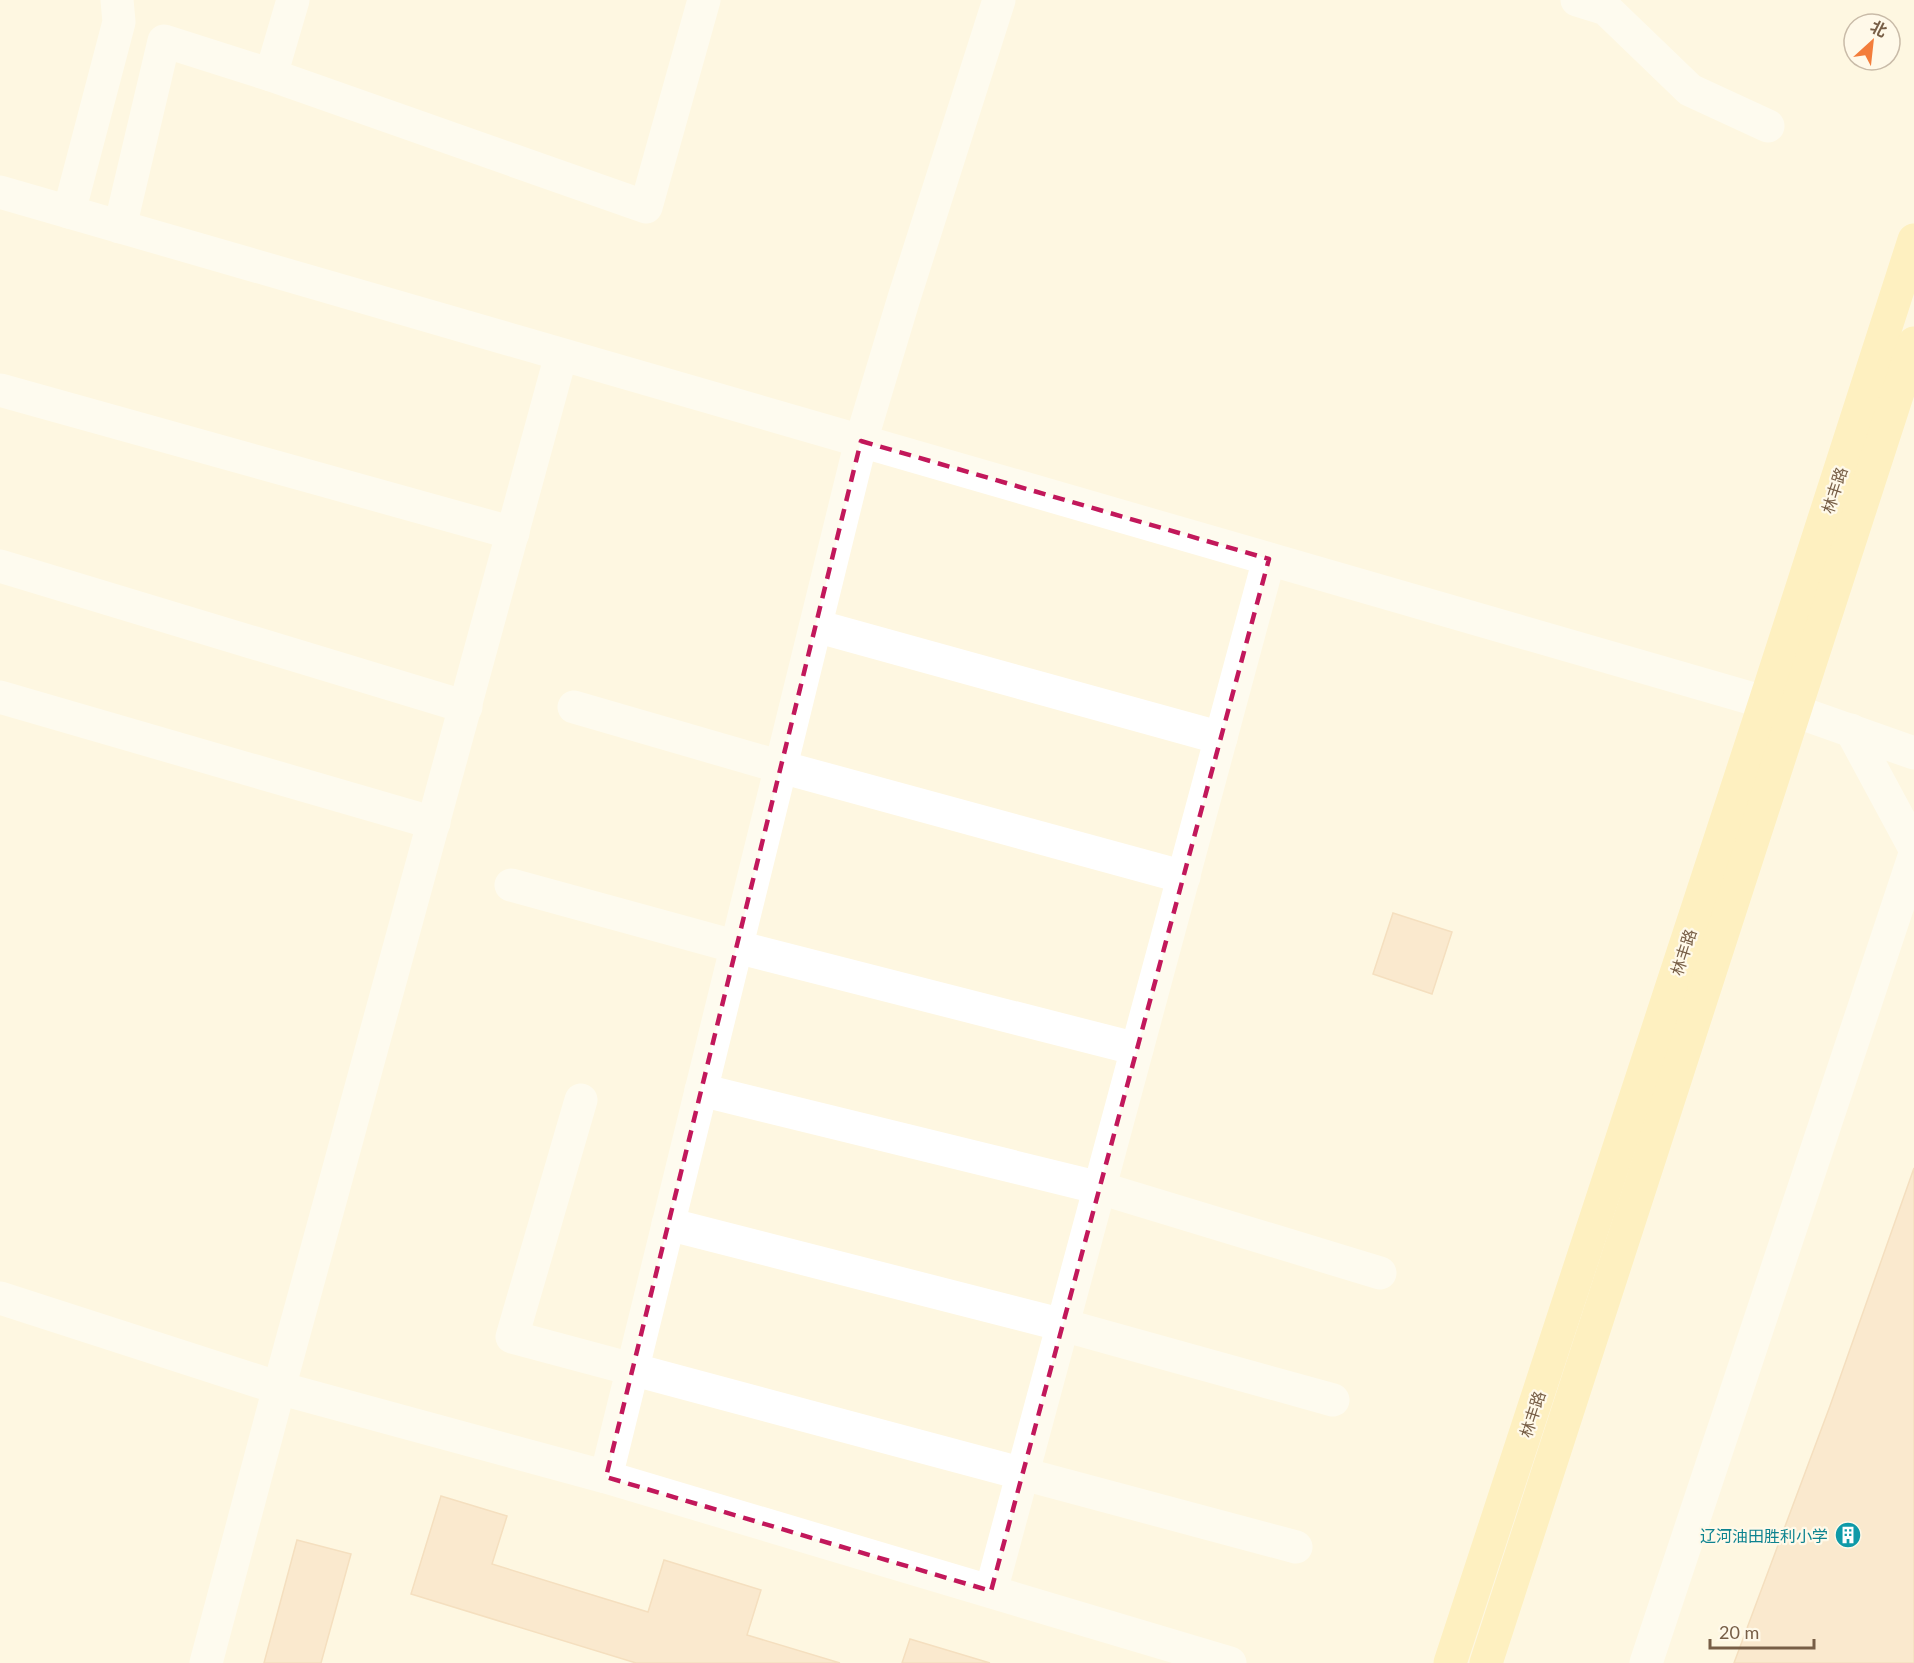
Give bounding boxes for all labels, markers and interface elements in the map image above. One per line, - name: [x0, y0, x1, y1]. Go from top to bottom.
- north arrow: [1842, 12, 1902, 72]
- text: 北: [1868, 16, 1890, 40]
- street label: 林丰路: [1818, 464, 1850, 516]
- street label: 林丰路: [1667, 926, 1699, 978]
- street label: 林丰路: [1516, 1388, 1548, 1440]
- building icon: 辽河油田胜利小学: [1833, 1520, 1863, 1550]
- place label: 辽河油田胜利小学: [1700, 1526, 1828, 1545]
- scale bar: [1710, 1612, 1814, 1650]
- text: 20 m: [1719, 1621, 1759, 1643]

